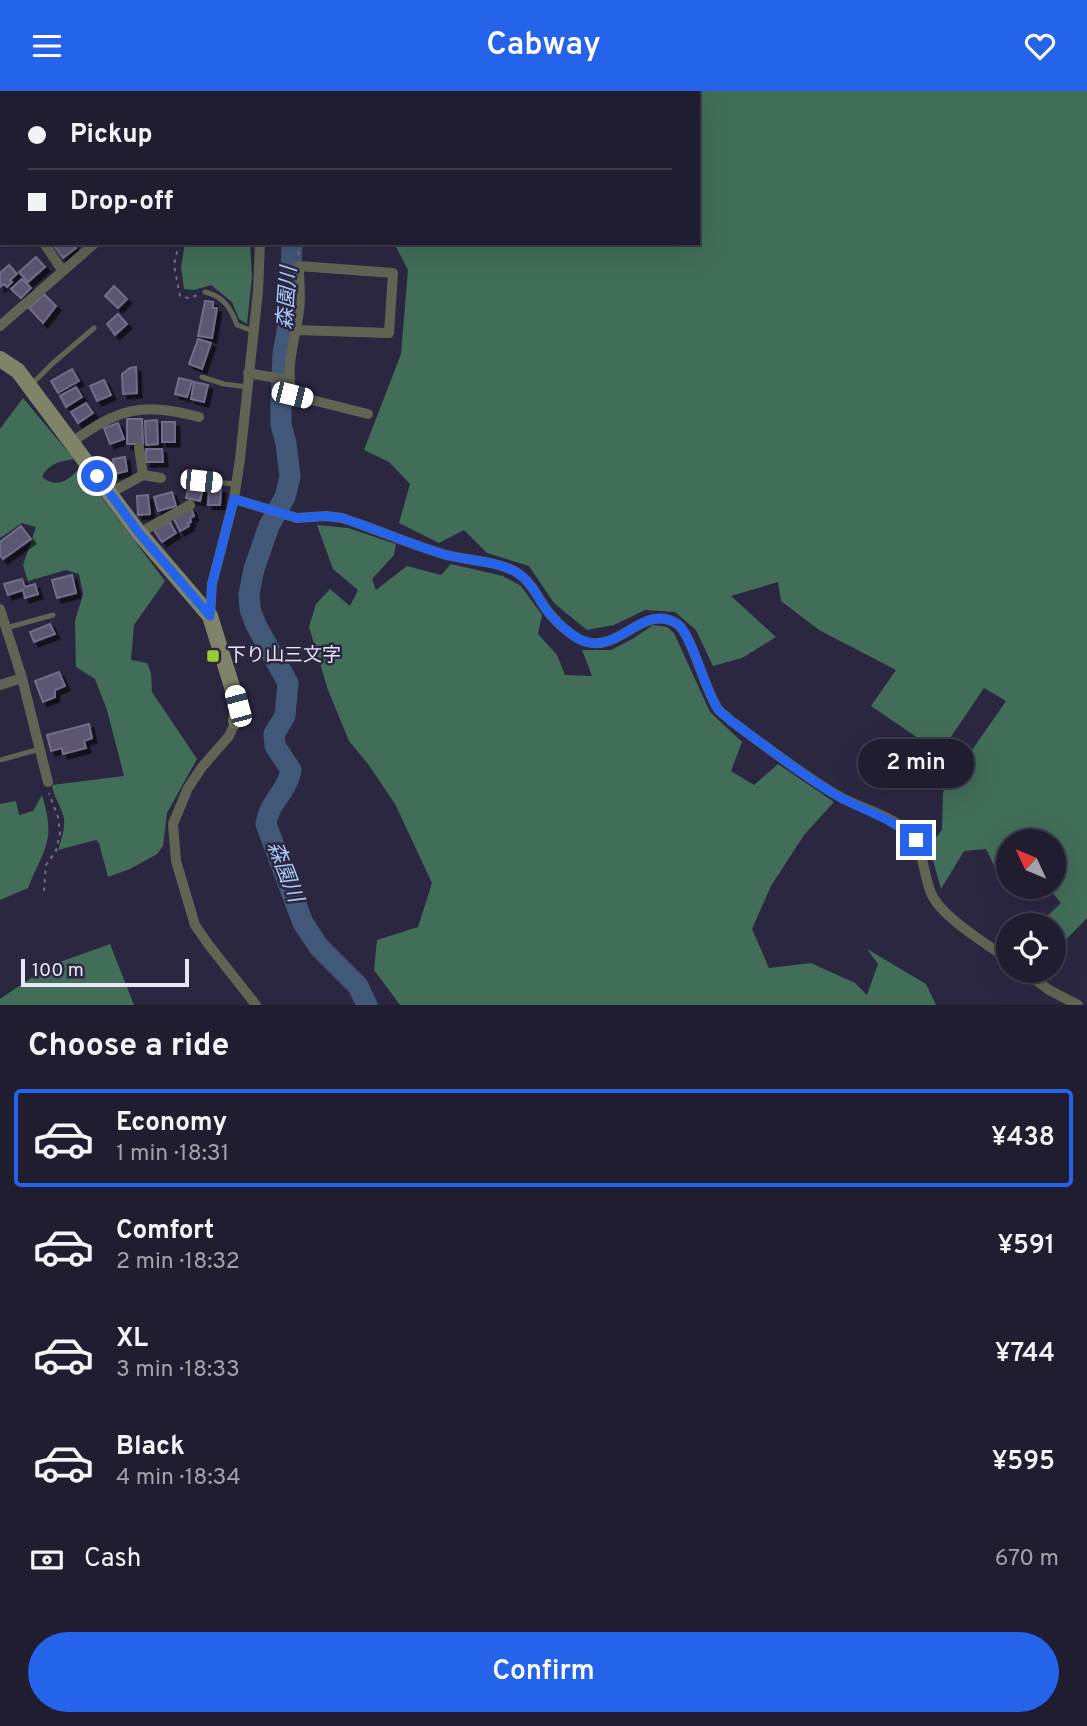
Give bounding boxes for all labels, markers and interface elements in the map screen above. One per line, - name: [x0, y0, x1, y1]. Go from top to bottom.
- text: Cabway: [486, 26, 601, 66]
- icon: menu: [28, 27, 66, 65]
- icon: heart: [1021, 27, 1059, 65]
- text: Pickup: [70, 119, 153, 152]
- text: Drop-off: [70, 186, 173, 219]
- water label: 森園川: [272, 264, 304, 330]
- car: [270, 380, 315, 410]
- route start: [81, 460, 113, 492]
- car: [180, 468, 223, 494]
- place label: 下り山三文字: [227, 644, 341, 668]
- marker: 下り山三文字: [205, 648, 221, 664]
- car: [223, 683, 254, 729]
- callout: 2 min: [858, 739, 974, 787]
- text: 2 min: [886, 749, 946, 778]
- route end: [900, 824, 932, 856]
- north arrow: [996, 829, 1066, 899]
- map controls: [996, 829, 1066, 983]
- water label: 森園川: [260, 838, 309, 908]
- button: locate: [996, 913, 1066, 983]
- scale bar: [21, 956, 189, 988]
- text: 100 m: [32, 959, 84, 983]
- text: Choose a ride: [28, 1027, 229, 1067]
- icon: car: [32, 1107, 95, 1170]
- text: Economy: [116, 1107, 227, 1140]
- text: ¥438: [991, 1122, 1055, 1155]
- text: 1 min · 18:31: [116, 1140, 229, 1169]
- icon: car: [32, 1215, 95, 1278]
- text: Comfort: [116, 1215, 214, 1248]
- text: ¥591: [998, 1230, 1055, 1263]
- text: 2 min · 18:32: [116, 1248, 240, 1277]
- icon: car: [32, 1323, 95, 1386]
- text: XL: [116, 1323, 148, 1356]
- text: ¥744: [995, 1338, 1055, 1371]
- text: 3 min · 18:33: [116, 1356, 240, 1385]
- icon: car: [32, 1431, 95, 1494]
- text: Black: [116, 1431, 185, 1464]
- text: ¥595: [992, 1446, 1055, 1479]
- text: 4 min · 18:34: [116, 1464, 241, 1493]
- icon: cash: [28, 1541, 66, 1579]
- text: Cash: [84, 1543, 141, 1576]
- text: 670 m: [995, 1545, 1059, 1574]
- button: Confirm: [28, 1632, 1059, 1712]

